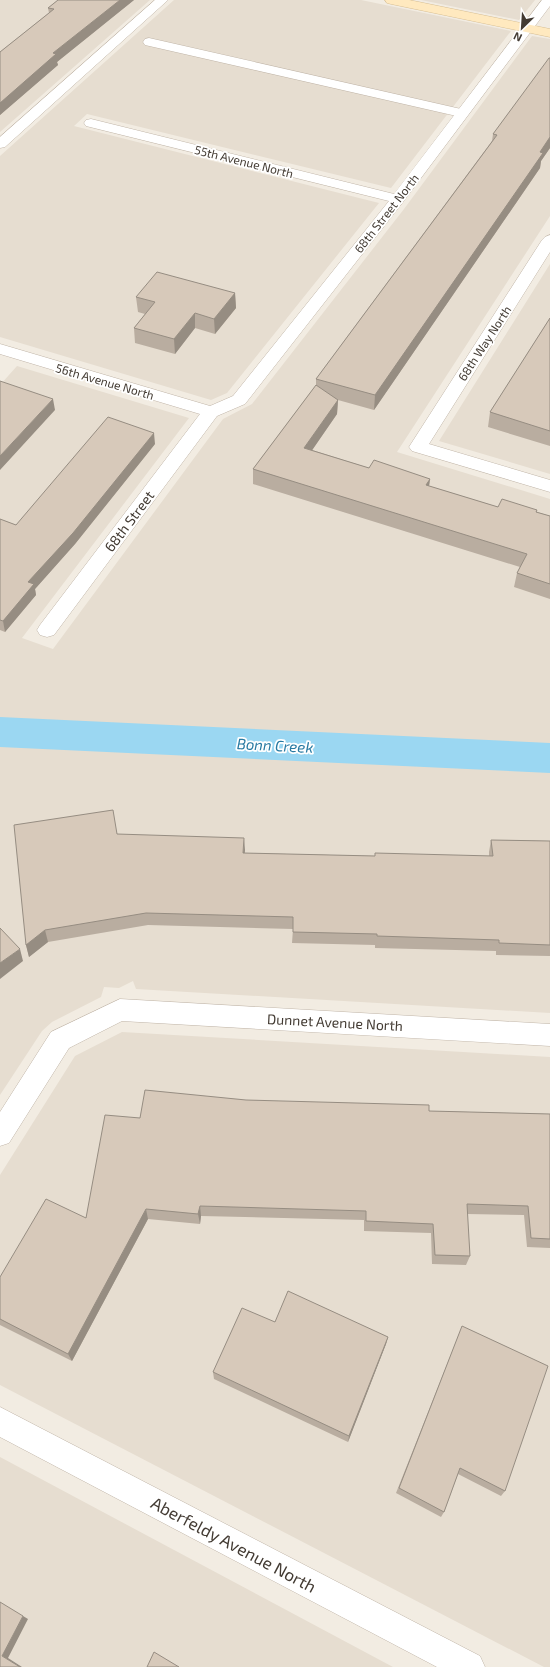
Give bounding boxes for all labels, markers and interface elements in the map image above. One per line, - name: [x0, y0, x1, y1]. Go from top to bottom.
- north arrow: [502, 8, 542, 48]
- text: N: [511, 30, 524, 45]
- street label: 55th Avenue North: [193, 142, 295, 180]
- street label: 68th Street North: [351, 171, 421, 255]
- street label: 68th Way North: [455, 303, 513, 383]
- street label: 56th Avenue North: [54, 360, 156, 402]
- street label: 68th Street: [101, 487, 157, 555]
- water label: Bonn Creek: [236, 734, 314, 756]
- street label: Dunnet Avenue North: [267, 1010, 403, 1034]
- street label: Aberfeldy Avenue North: [148, 1492, 320, 1597]

